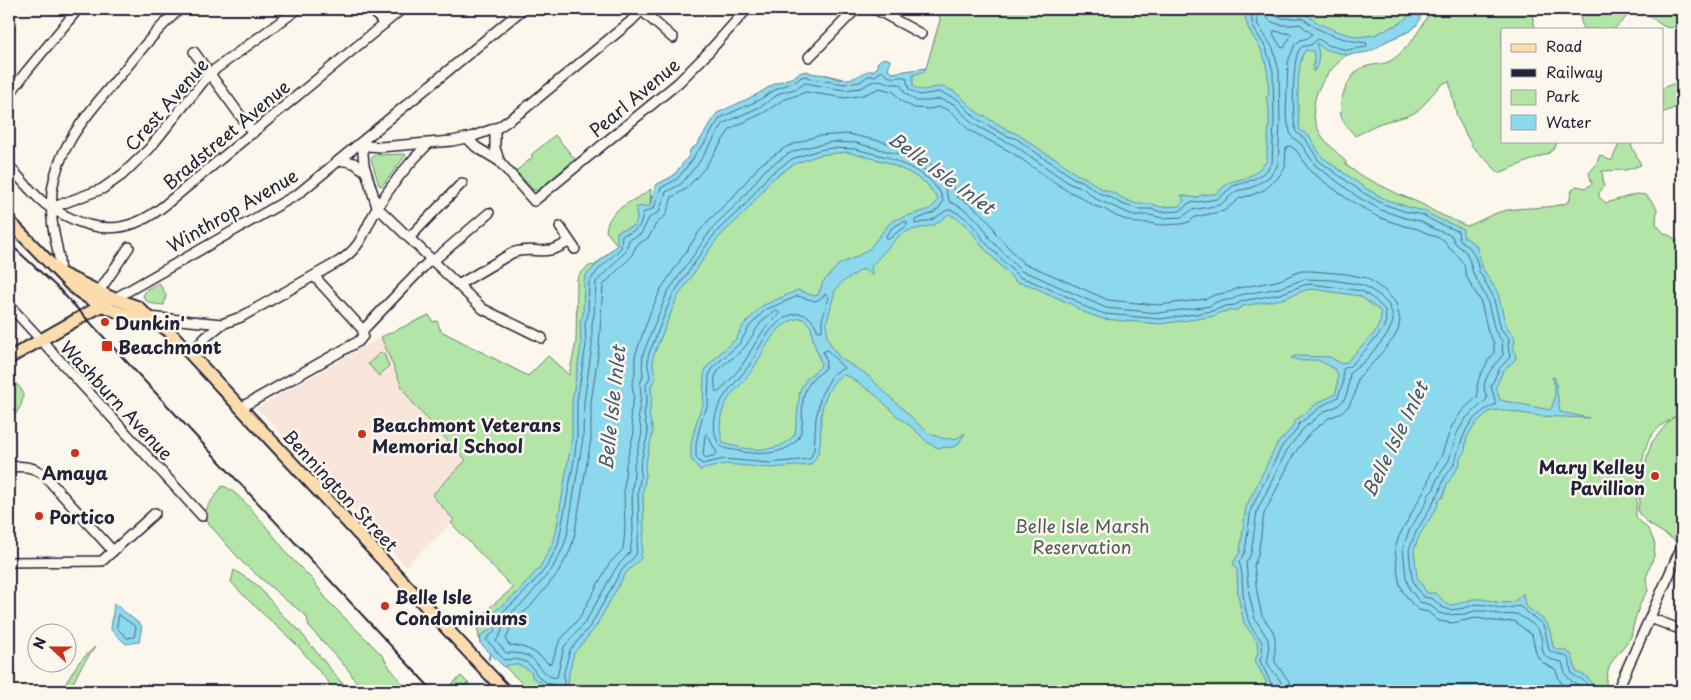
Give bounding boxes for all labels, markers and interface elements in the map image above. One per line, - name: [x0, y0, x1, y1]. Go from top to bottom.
- legend: [1501, 28, 1664, 142]
- text: Road: [1546, 34, 1582, 57]
- street label: Crest Avenue: [118, 51, 214, 156]
- street label: Pearl Avenue: [583, 51, 685, 143]
- text: Railway: [1546, 60, 1603, 83]
- street label: Bradstreet Avenue: [157, 73, 295, 195]
- text: Park: [1546, 84, 1580, 107]
- text: Water: [1546, 110, 1591, 133]
- water label: Belle Isle Inlet: [883, 124, 1003, 221]
- street label: Winthrop Avenue: [161, 161, 303, 259]
- place label: Dunkin': [115, 309, 185, 336]
- marker: Dunkin': [99, 316, 111, 328]
- place label: Beachmont: [118, 333, 222, 360]
- street label: Washburn Avenue: [54, 334, 180, 466]
- marker: Beachmont: [100, 339, 114, 353]
- water label: Belle Isle Inlet: [591, 342, 632, 472]
- water label: Belle Isle Inlet: [1354, 375, 1435, 501]
- place label: Beachmont Veterans Memorial School: [372, 411, 561, 459]
- street label: Bennington Street: [277, 423, 405, 557]
- marker: Beachmont Veterans Memorial School: [356, 428, 368, 440]
- marker: Amaya: [69, 447, 81, 459]
- place label: Mary Kelley Pavillion: [1539, 453, 1645, 501]
- place label: Amaya: [42, 459, 108, 486]
- marker: Mary Kelley Pavillion: [1649, 470, 1661, 482]
- place label: Portico: [49, 503, 115, 530]
- marker: Portico: [33, 510, 45, 522]
- park label: Belle Isle Marsh Reservation: [1014, 512, 1150, 560]
- place label: Belle Isle Condominiums: [395, 583, 527, 631]
- marker: Belle Isle Condominiums: [379, 600, 391, 612]
- north arrow: [28, 622, 78, 672]
- text: N: [28, 634, 51, 652]

